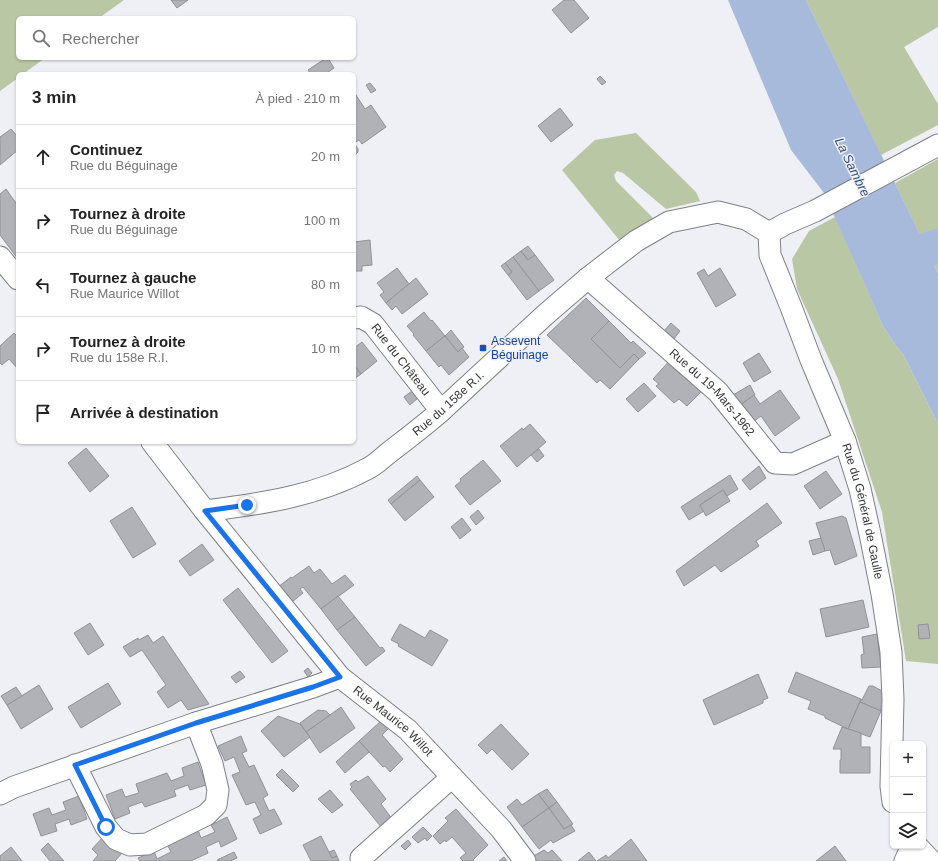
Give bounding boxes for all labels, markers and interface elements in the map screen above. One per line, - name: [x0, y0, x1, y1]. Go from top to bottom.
- search box: [16, 16, 356, 60]
- icon: search: [30, 27, 52, 49]
- text: Rechercher: [62, 30, 140, 47]
- text: 3 min: [32, 88, 76, 107]
- text: À pied · 210 m: [255, 91, 340, 106]
- water label: La Sambre: [832, 135, 873, 199]
- text: Continuez: [70, 141, 143, 158]
- icon: ahead: [32, 146, 54, 168]
- text: 20 m: [311, 149, 340, 164]
- text: Rue du Béguinage: [70, 158, 178, 173]
- text: Tournez à droite: [70, 205, 186, 222]
- icon: right: [32, 210, 54, 232]
- text: 100 m: [304, 213, 340, 228]
- text: Rue du Béguinage: [70, 222, 178, 237]
- text: Tournez à gauche: [70, 269, 196, 286]
- icon: left: [32, 274, 54, 296]
- text: 80 m: [311, 277, 340, 292]
- text: Rue Maurice Willot: [70, 286, 179, 301]
- street label: Rue du Château: [368, 321, 433, 398]
- text: Tournez à droite: [70, 333, 186, 350]
- place label: Assevent Béguinage: [491, 334, 549, 362]
- icon: right: [32, 338, 54, 360]
- text: 10 m: [311, 341, 340, 356]
- marker: Assevent Béguinage: [478, 343, 488, 353]
- street label: Rue du 19-Mars-1962: [666, 346, 758, 439]
- text: Rue du 158e R.I.: [70, 350, 168, 365]
- street label: Rue du 158e R.I.: [410, 368, 487, 439]
- icon: arrive: [32, 402, 54, 424]
- text: Arrivée à destination: [70, 404, 218, 421]
- street label: Rue du Général de Gaulle: [839, 441, 886, 581]
- route end: [238, 496, 256, 514]
- street label: Rue Maurice Willot: [350, 683, 436, 759]
- map controls: [890, 741, 926, 849]
- button: +: [890, 741, 926, 777]
- button: −: [890, 777, 926, 813]
- button: layers: [890, 813, 926, 849]
- route start: [97, 818, 115, 836]

